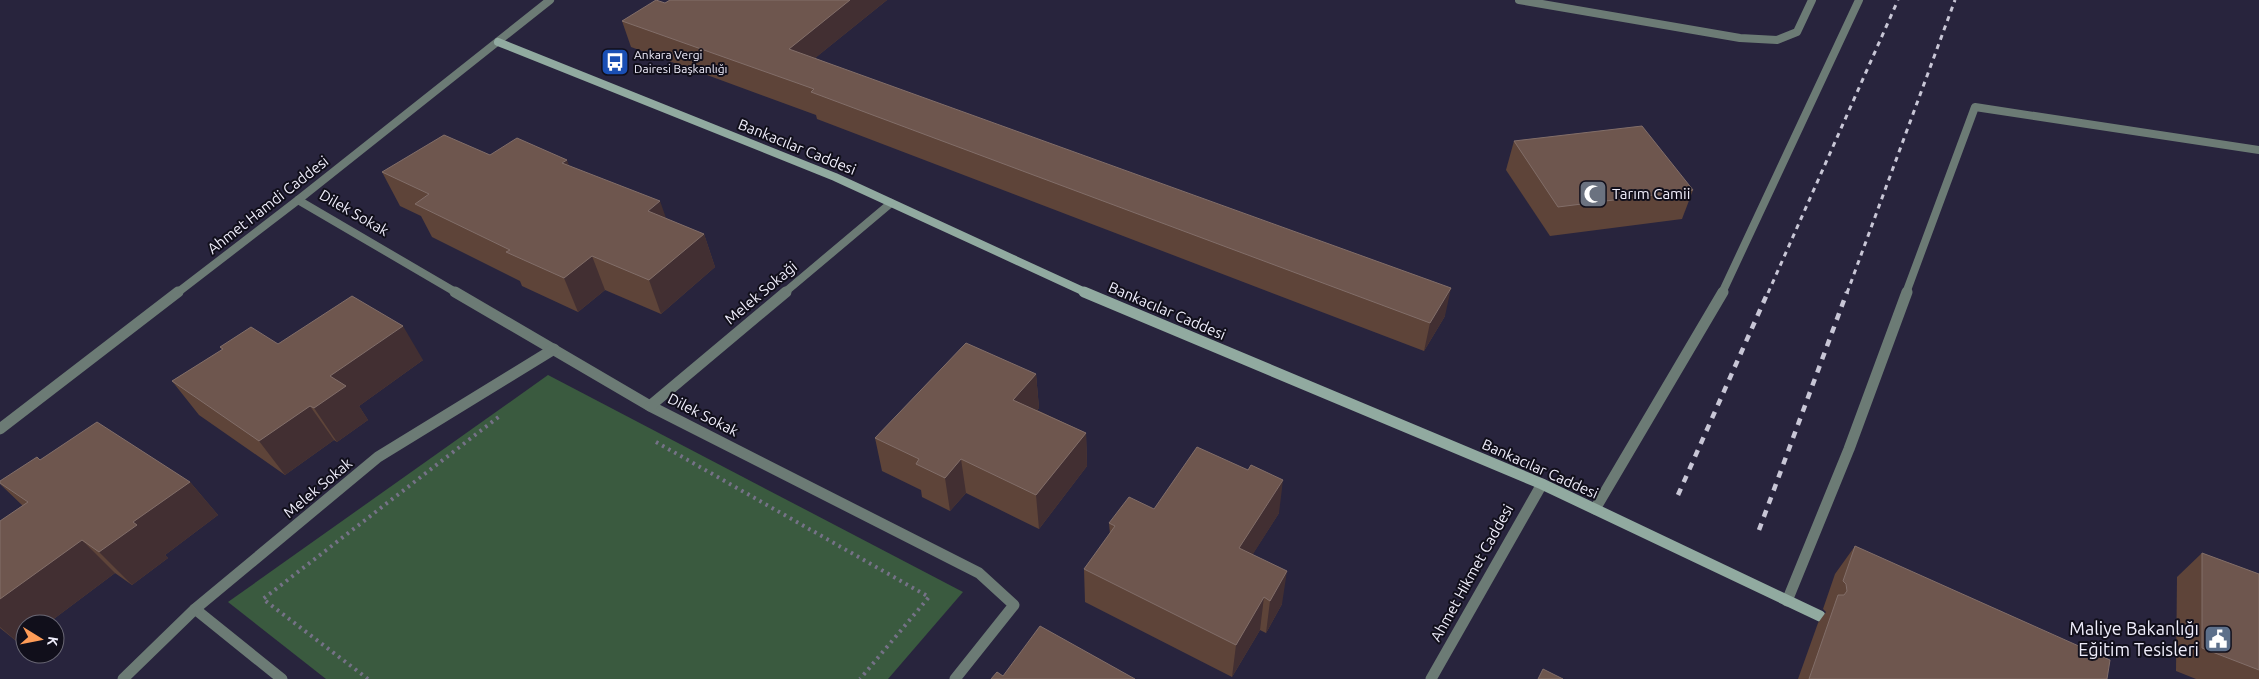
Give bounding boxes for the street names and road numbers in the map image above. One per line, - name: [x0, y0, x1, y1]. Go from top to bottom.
- street label: Bankacılar Caddesi: [736, 115, 859, 178]
- street label: Ahmet Hamdi Caddesi: [204, 152, 332, 257]
- street label: Dilek Sokak: [317, 186, 392, 239]
- street label: Melek Sokaği: [721, 258, 800, 328]
- street label: Bankacılar Caddesi: [1106, 278, 1228, 343]
- street label: Dilek Sokak: [665, 390, 742, 440]
- street label: Bankacılar Caddesi: [1479, 435, 1601, 502]
- street label: Melek Sokak: [280, 454, 356, 521]
- street label: Ahmet Hikmet Caddesi: [1427, 501, 1516, 644]

